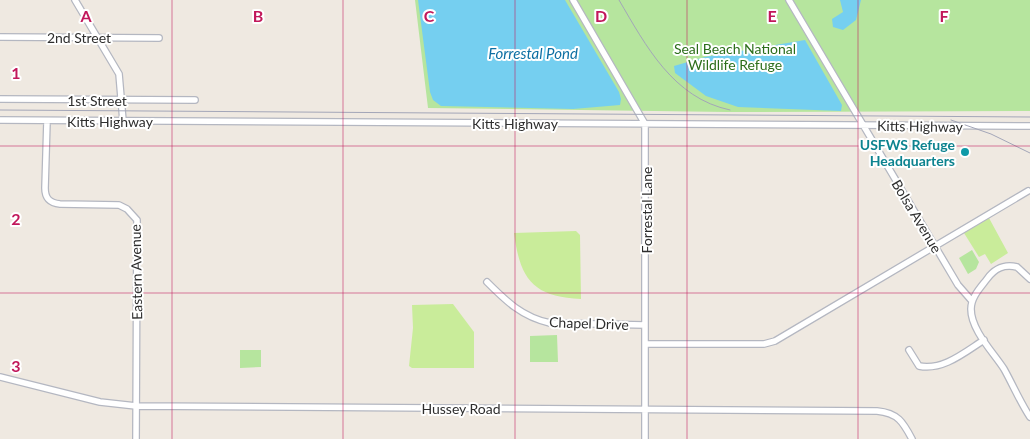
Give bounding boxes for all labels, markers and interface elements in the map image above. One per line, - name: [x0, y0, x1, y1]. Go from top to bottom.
- text: A: [79, 6, 92, 25]
- text: B: [253, 6, 263, 25]
- text: C: [424, 6, 435, 25]
- text: D: [595, 6, 607, 25]
- text: E: [767, 6, 777, 25]
- text: F: [939, 6, 949, 25]
- street label: 2nd Street: [47, 29, 111, 46]
- park label: Seal Beach National Wildlife Refuge: [674, 40, 796, 73]
- water label: Forrestal Pond: [488, 44, 578, 62]
- text: 1: [11, 63, 21, 82]
- street label: 1st Street: [67, 92, 127, 109]
- street label: Kitts Highway: [67, 113, 154, 130]
- street label: Kitts Highway: [472, 115, 559, 132]
- street label: Kitts Highway: [877, 117, 964, 135]
- place label: USFWS Refuge Headquarters: [860, 136, 956, 169]
- marker: USFWS Refuge Headquarters: [959, 146, 971, 158]
- street label: Forrestal Lane: [638, 167, 655, 253]
- street label: Bolsa Avenue: [888, 176, 946, 256]
- text: 2: [11, 209, 21, 228]
- street label: Eastern Avenue: [127, 224, 145, 320]
- street label: Chapel Drive: [549, 313, 629, 333]
- text: 3: [11, 356, 21, 375]
- street label: Hussey Road: [421, 400, 501, 417]

